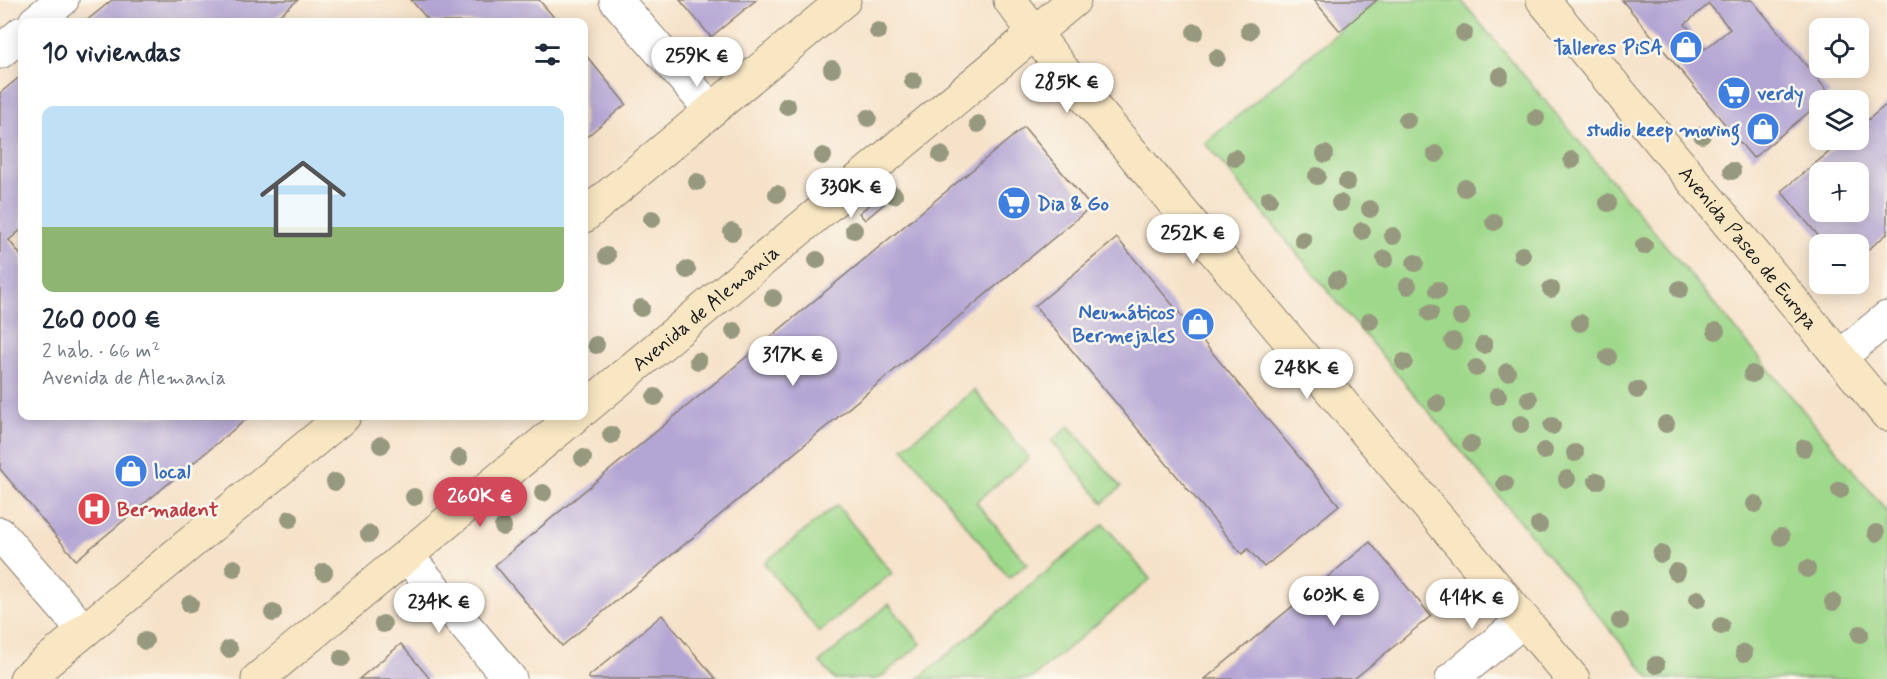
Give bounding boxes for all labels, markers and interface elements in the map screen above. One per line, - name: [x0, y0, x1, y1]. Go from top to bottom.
- map controls: [1809, 18, 1869, 294]
- button: locate: [1809, 18, 1869, 78]
- shop icon: Talleres PiSA: [1668, 29, 1704, 65]
- place label: Talleres PiSA: [1553, 35, 1663, 62]
- text: 10 viviendas: [42, 37, 181, 71]
- pin: 259K €: [648, 37, 746, 88]
- icon: filters: [531, 38, 564, 71]
- text: 259K €: [665, 43, 729, 70]
- pin: 285K €: [1018, 63, 1116, 114]
- text: 285K €: [1035, 69, 1099, 96]
- supermarket icon: verdy: [1716, 75, 1752, 111]
- place label: verdy: [1757, 81, 1803, 108]
- button: layers: [1809, 90, 1869, 150]
- shop icon: studio keep moving: [1745, 111, 1781, 147]
- place label: studio keep moving: [1587, 117, 1740, 146]
- icon: home: [249, 145, 357, 253]
- street label: Avenida Paseo de Europa: [1672, 161, 1824, 336]
- button: +: [1809, 162, 1869, 222]
- pin: 330K €: [802, 168, 900, 219]
- text: 330K €: [820, 174, 882, 201]
- supermarket icon: Dia & Go: [996, 185, 1032, 221]
- place label: Dia & Go: [1037, 191, 1110, 218]
- pin: 252K €: [1144, 214, 1242, 265]
- text: 252K €: [1160, 220, 1226, 247]
- button: −: [1809, 234, 1869, 294]
- street label: Avenida de Alemania: [627, 240, 786, 378]
- place label: Neumáticos Bermejales: [1072, 300, 1175, 350]
- text: 260 000 €: [42, 304, 161, 338]
- shop icon: Neumáticos Bermejales: [1180, 306, 1216, 342]
- pin: 317K €: [744, 336, 842, 387]
- text: 2 hab. · 66 m²: [42, 338, 160, 365]
- text: 317K €: [762, 342, 824, 369]
- pin: 248K €: [1258, 349, 1356, 400]
- text: 248K €: [1274, 355, 1340, 382]
- text: Avenida de Alemania: [42, 365, 226, 392]
- shop icon: local: [113, 453, 149, 489]
- place label: local: [154, 459, 190, 486]
- pin: 260K €: [431, 477, 529, 528]
- text: 260K €: [447, 483, 513, 510]
- hospital icon: Bermadent: [76, 491, 112, 527]
- place label: Bermadent: [117, 497, 219, 524]
- pin: 603K €: [1285, 576, 1383, 627]
- pin: 414K €: [1423, 579, 1521, 630]
- text: 603K €: [1303, 582, 1365, 609]
- pin: 234K €: [390, 583, 488, 634]
- text: 414K €: [1440, 585, 1504, 612]
- text: 234K €: [408, 589, 470, 616]

